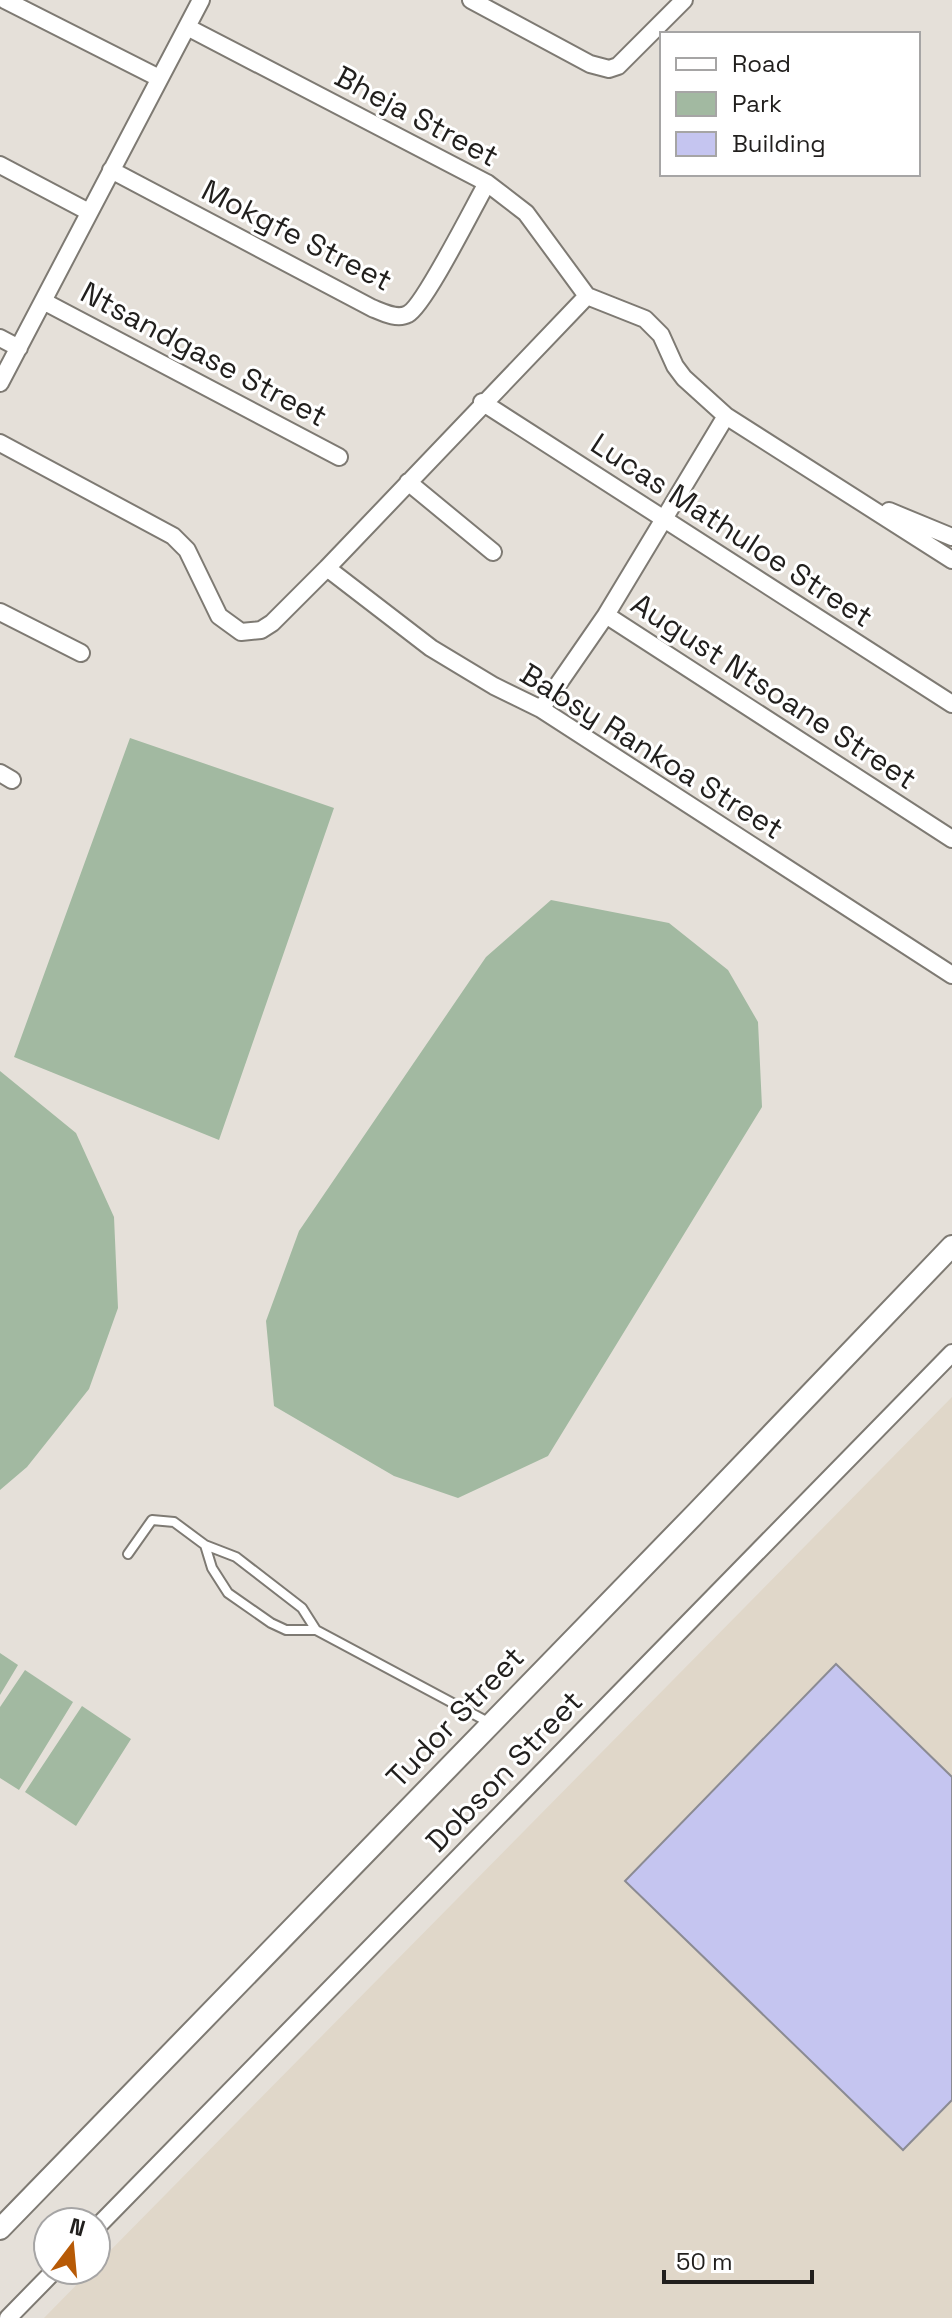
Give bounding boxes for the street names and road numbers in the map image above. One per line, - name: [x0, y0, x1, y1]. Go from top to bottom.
- street label: Bheja Street: [328, 57, 506, 175]
- street label: Mokgfe Street: [195, 170, 399, 300]
- street label: Ntsandgase Street: [74, 273, 334, 435]
- street label: Lucas Mathuloe Street: [584, 424, 880, 636]
- street label: August Ntsoane Street: [624, 584, 924, 798]
- street label: Babsy Rankoa Street: [513, 654, 791, 848]
- street label: Tudor Street: [378, 1638, 532, 1796]
- street label: Dobson Street: [417, 1682, 591, 1860]

